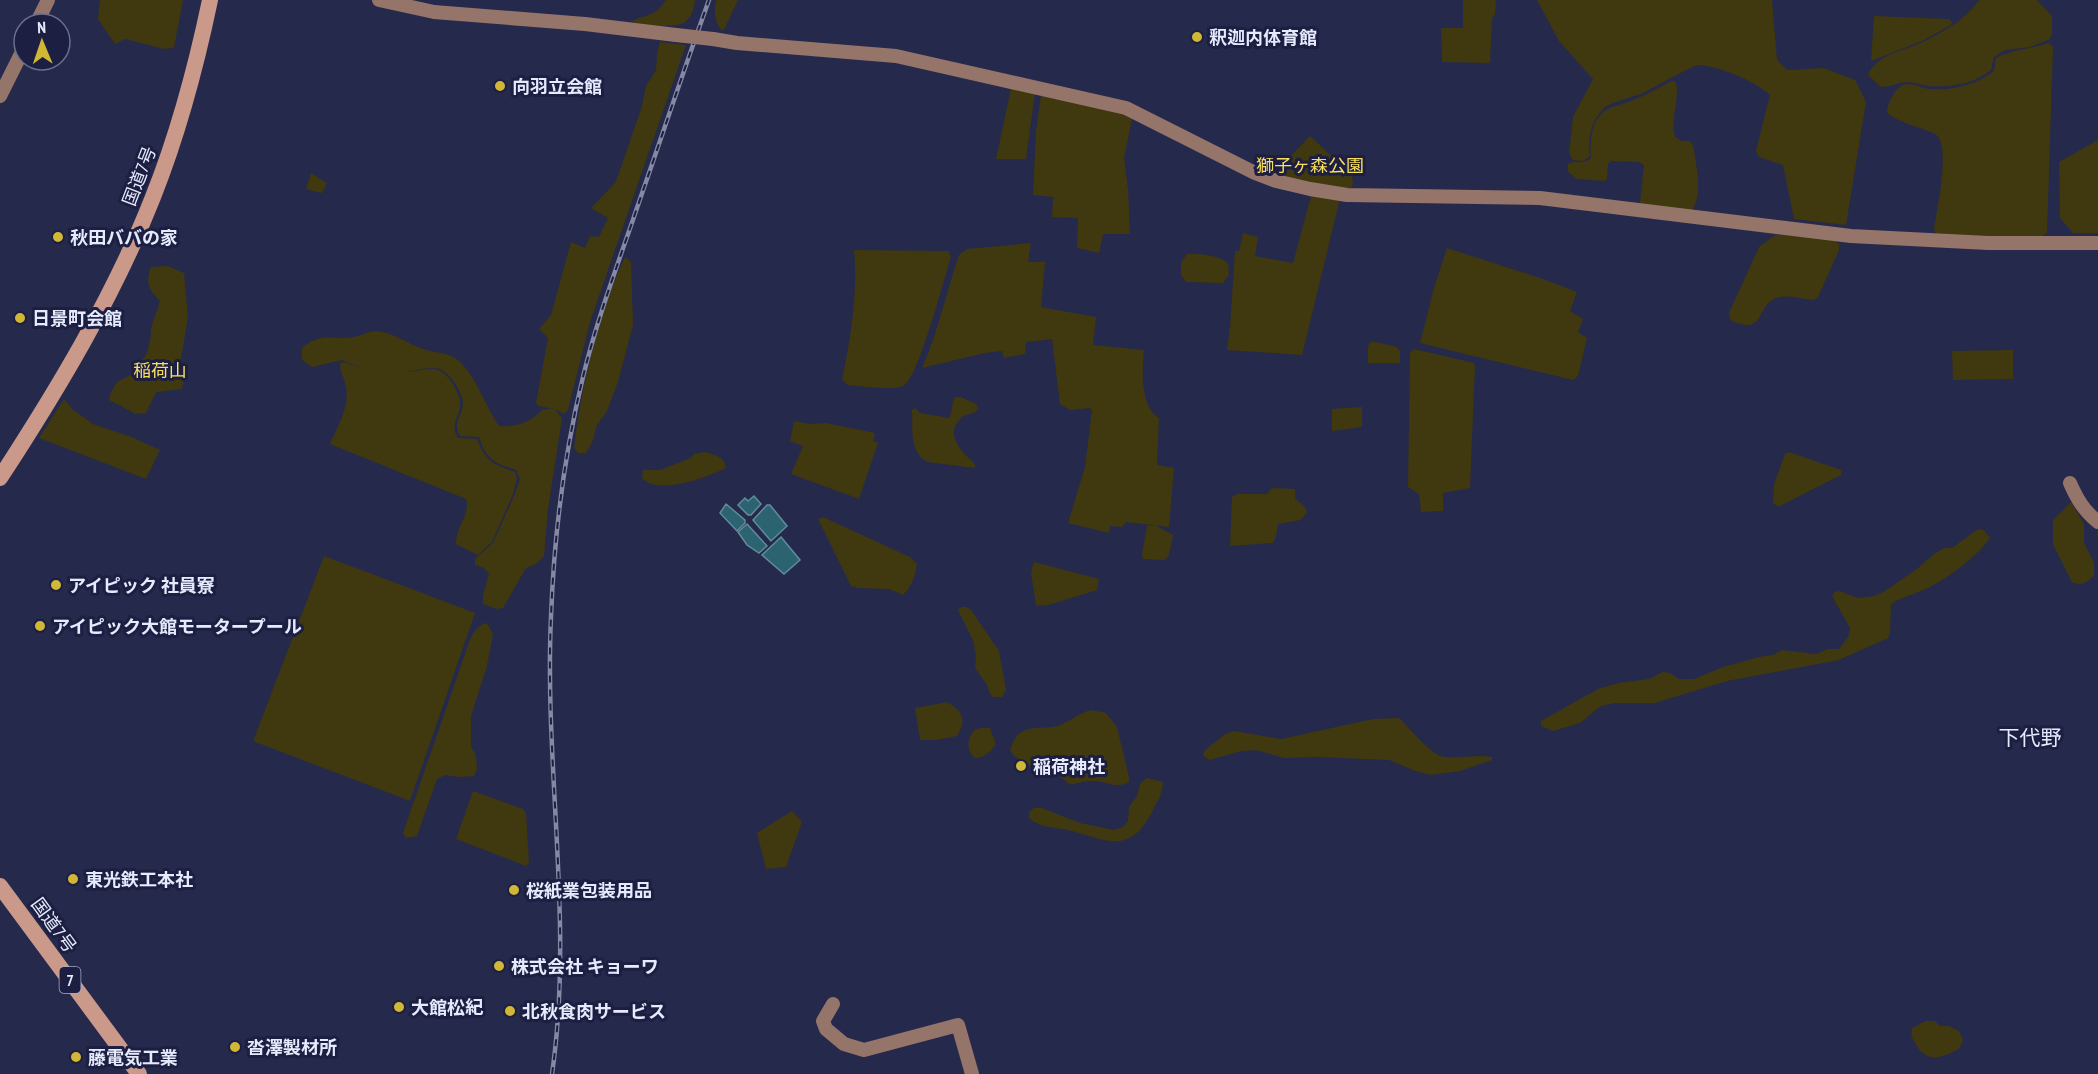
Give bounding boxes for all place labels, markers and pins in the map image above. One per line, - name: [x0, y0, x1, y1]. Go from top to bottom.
- place label: 釈迦内体育館: [1209, 26, 1317, 49]
- marker: 釈迦内体育館: [1190, 30, 1204, 44]
- place label: 向羽立会館: [512, 75, 602, 98]
- marker: 向羽立会館: [493, 79, 507, 93]
- place label: 秋田ババの家: [70, 226, 178, 249]
- marker: 秋田ババの家: [51, 230, 65, 244]
- place label: 日景町会館: [32, 307, 122, 330]
- marker: 日景町会館: [13, 311, 27, 325]
- place label: アイピック 社員寮: [68, 574, 215, 597]
- marker: アイピック 社員寮: [49, 578, 63, 592]
- place label: アイピック大館モータープール: [52, 615, 302, 638]
- marker: アイピック大館モータープール: [33, 619, 47, 633]
- place label: 稲荷神社: [1033, 755, 1105, 778]
- marker: 稲荷神社: [1014, 759, 1028, 773]
- place label: 東光鉄工本社: [85, 868, 193, 891]
- marker: 東光鉄工本社: [66, 872, 80, 886]
- place label: 桜紙業包装用品: [526, 879, 652, 902]
- marker: 桜紙業包装用品: [507, 883, 521, 897]
- place label: 株式会社 キョーワ: [511, 955, 659, 978]
- marker: 株式会社 キョーワ: [492, 959, 506, 973]
- place label: 大館松紀: [411, 996, 484, 1019]
- marker: 大館松紀: [392, 1000, 406, 1014]
- place label: 北秋食肉サービス: [522, 1000, 666, 1023]
- marker: 北秋食肉サービス: [503, 1004, 517, 1018]
- place label: 沓澤製材所: [247, 1036, 337, 1059]
- marker: 沓澤製材所: [228, 1040, 242, 1054]
- place label: 藤電気工業: [88, 1046, 178, 1069]
- marker: 藤電気工業: [69, 1050, 83, 1064]

